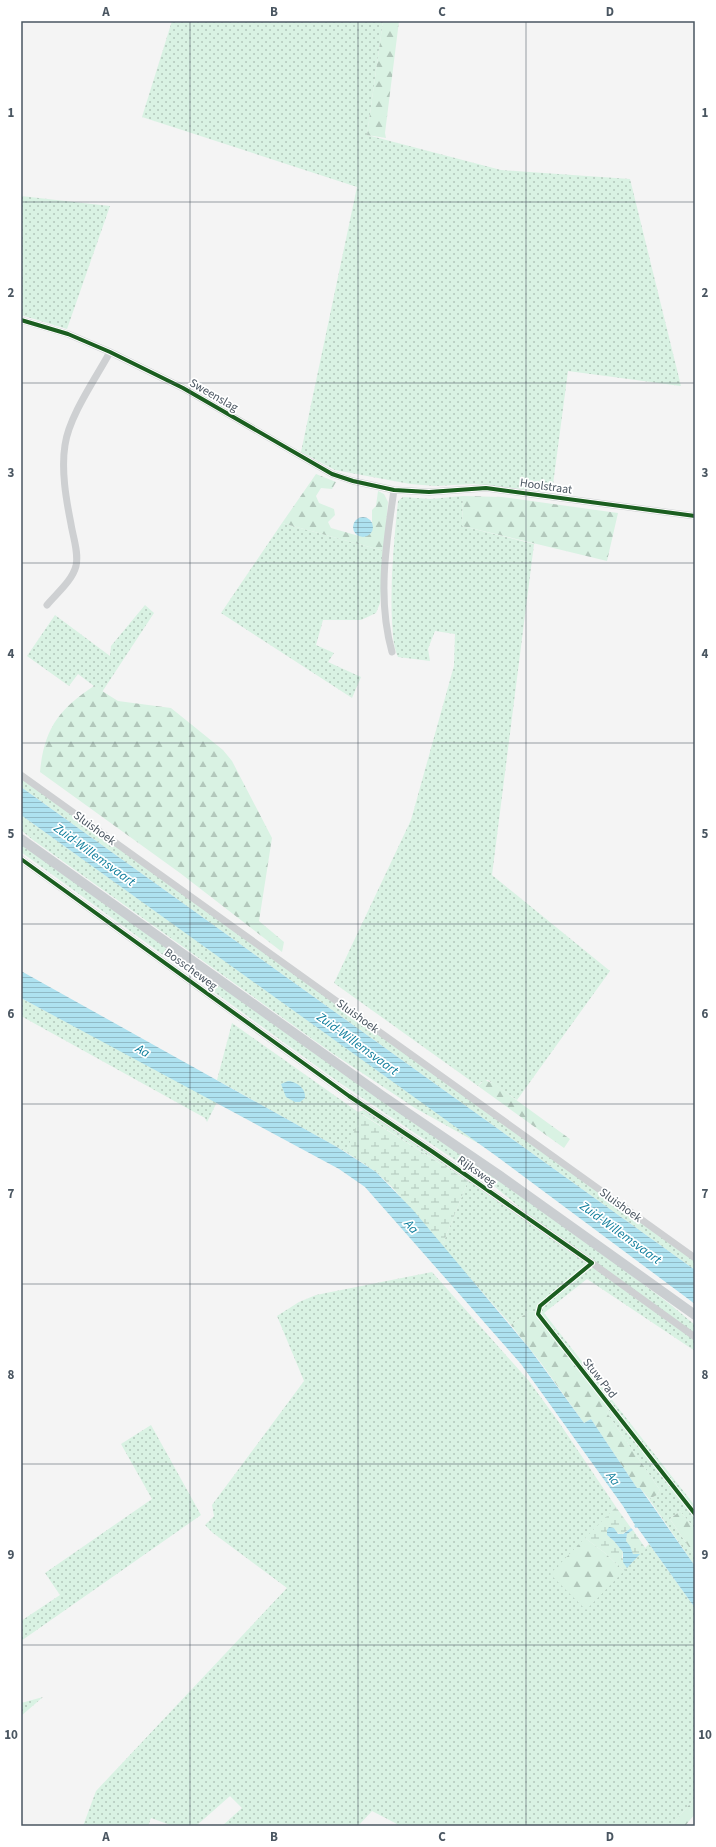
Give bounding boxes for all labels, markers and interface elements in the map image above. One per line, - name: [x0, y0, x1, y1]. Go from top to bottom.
- text: A: [101, 3, 110, 21]
- text: B: [270, 3, 278, 21]
- text: C: [438, 3, 446, 21]
- text: D: [606, 3, 614, 21]
- text: 1: [8, 104, 15, 122]
- text: 1: [702, 104, 709, 122]
- text: 2: [8, 284, 15, 302]
- text: 2: [702, 284, 709, 302]
- street label: Sweenslag: [186, 375, 241, 416]
- text: 3: [8, 464, 15, 482]
- text: 3: [702, 464, 709, 482]
- street label: Hoolstraat: [519, 474, 573, 499]
- text: 4: [8, 645, 15, 663]
- text: 4: [702, 645, 709, 663]
- street label: Sluishoek: [70, 807, 120, 850]
- water label: Zuid-Willemsvaart: [49, 819, 139, 891]
- text: 5: [8, 825, 15, 843]
- text: 5: [702, 825, 709, 843]
- street label: Bosscheweg: [161, 944, 221, 995]
- street label: Sluishoek: [333, 995, 383, 1038]
- text: 6: [8, 1005, 15, 1023]
- text: 6: [702, 1005, 709, 1023]
- water label: Zuid-Willemsvaart: [312, 1008, 402, 1080]
- water label: Aa: [131, 1039, 153, 1062]
- street label: Rijksweg: [454, 1152, 500, 1191]
- street label: Sluishoek: [596, 1184, 646, 1227]
- text: 7: [8, 1185, 15, 1203]
- text: 7: [702, 1185, 709, 1203]
- water label: Zuid-Willemsvaart: [575, 1197, 665, 1269]
- water label: Aa: [399, 1215, 423, 1238]
- street label: Stuw Pad: [579, 1355, 621, 1402]
- text: 8: [8, 1366, 15, 1384]
- text: 8: [702, 1366, 709, 1384]
- water label: Aa: [601, 1467, 624, 1489]
- text: 9: [8, 1546, 15, 1564]
- text: 9: [702, 1546, 709, 1564]
- text: 10: [4, 1726, 18, 1744]
- text: 10: [698, 1726, 712, 1744]
- text: A: [101, 1828, 110, 1846]
- text: B: [270, 1828, 278, 1846]
- text: C: [438, 1828, 446, 1846]
- text: D: [606, 1828, 614, 1846]

